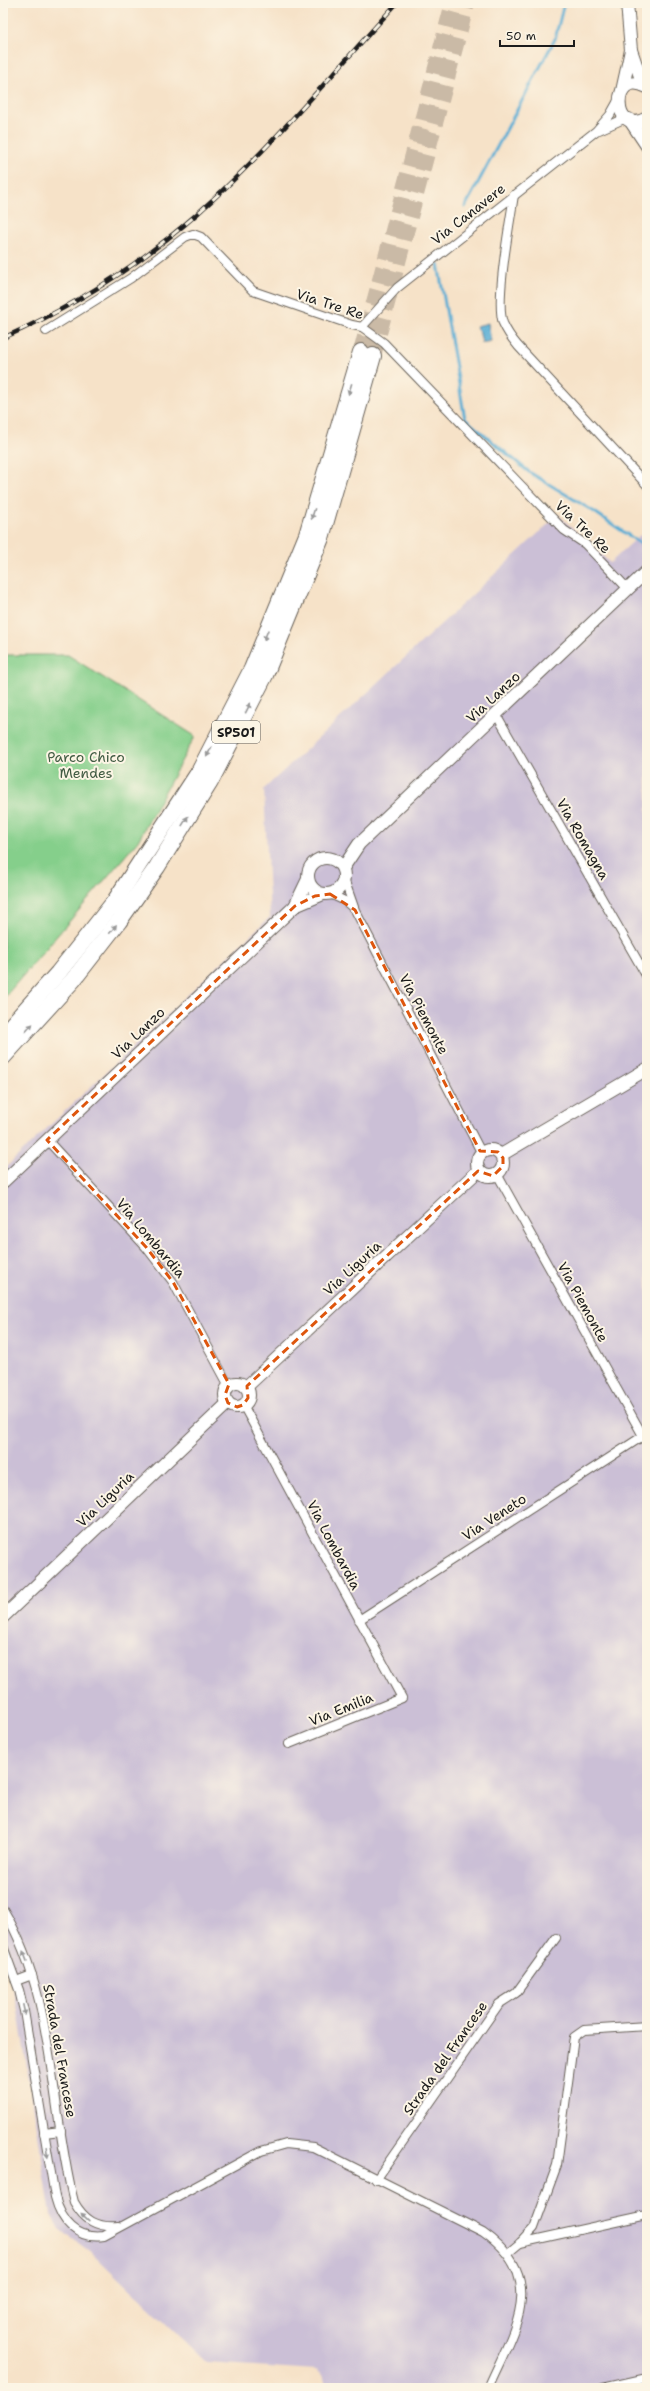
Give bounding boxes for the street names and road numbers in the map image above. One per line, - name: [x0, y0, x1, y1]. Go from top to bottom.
- street label: Via Canavere: [427, 179, 509, 249]
- street label: Via Tre Re: [294, 285, 366, 323]
- street label: Via Tre Re: [551, 497, 615, 557]
- street label: Via Lanzo: [462, 667, 524, 727]
- road number: SP501: [212, 721, 260, 743]
- street label: Via Romagna: [553, 795, 614, 883]
- street label: Via Piemonte: [395, 971, 453, 1057]
- street label: Via Lanzo: [107, 1003, 169, 1063]
- street label: Via Lombardia: [112, 1194, 190, 1282]
- street label: Via Liguria: [319, 1236, 385, 1299]
- street label: Via Piemonte: [554, 1259, 612, 1345]
- street label: Via Liguria: [73, 1467, 138, 1531]
- street label: Via Veneto: [458, 1490, 530, 1544]
- street label: Via Lombardia: [303, 1497, 365, 1593]
- street label: Via Emilia: [306, 1688, 376, 1730]
- street label: Strada del Francese: [39, 1983, 81, 2119]
- street label: Strada del Francese: [399, 1997, 491, 2119]

